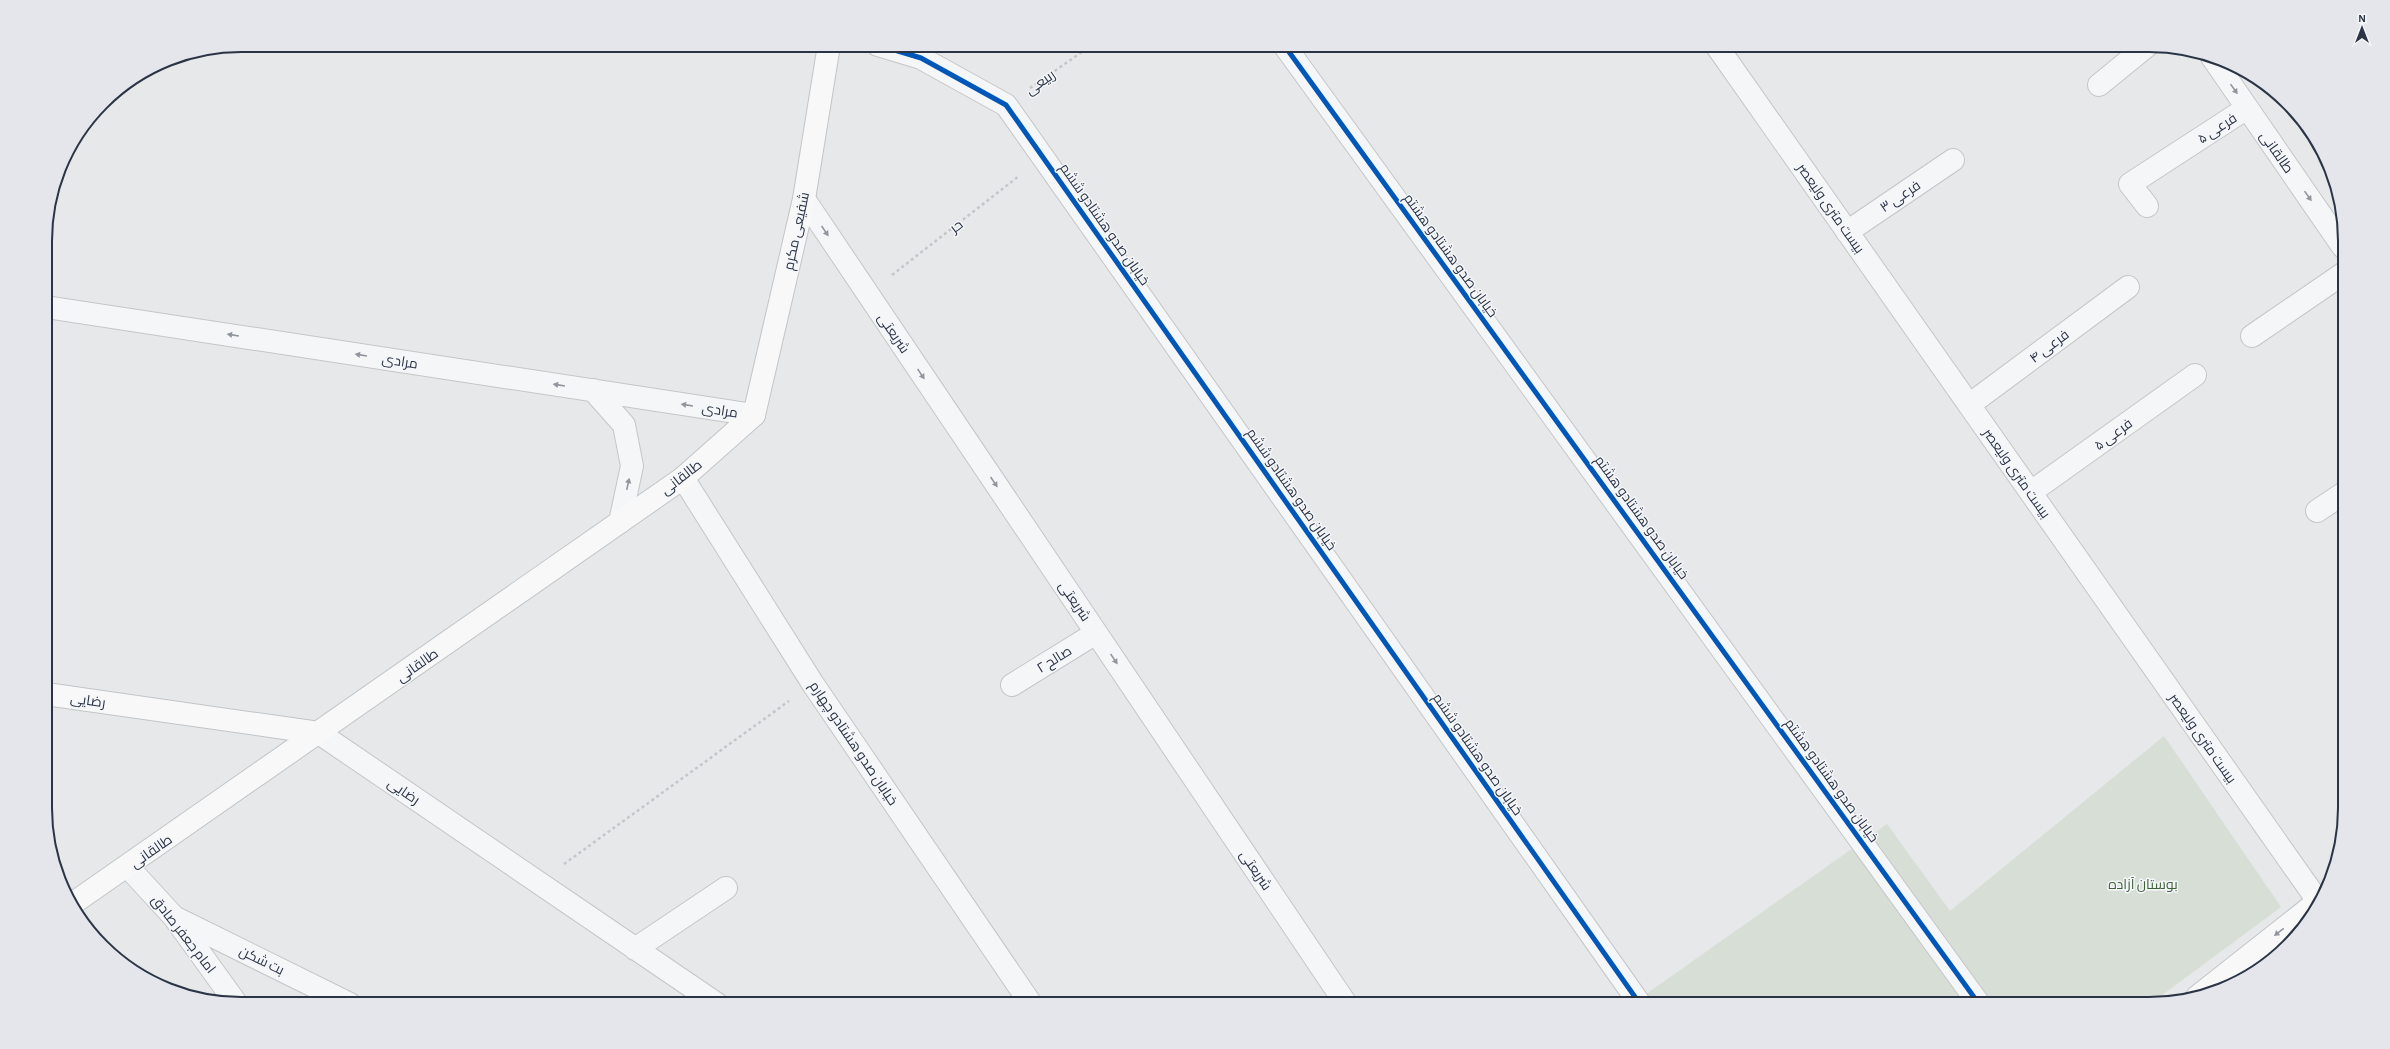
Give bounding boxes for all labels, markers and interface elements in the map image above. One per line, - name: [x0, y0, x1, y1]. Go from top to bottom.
- north arrow: [2342, 8, 2382, 48]
- text: N: [2358, 13, 2366, 24]
- street label: ربیعی: [1023, 68, 1058, 98]
- one-way arrow: [2230, 84, 2238, 95]
- street label: فرعی ۵: [2196, 111, 2240, 147]
- street label: طالقانی: [2257, 129, 2296, 176]
- street label: بیست متری ولیعصر: [1793, 160, 1866, 256]
- street label: خیابان صدو هشتادو ششم: [1055, 161, 1152, 289]
- street label: فرعی ۳: [1878, 178, 1923, 215]
- street label: شفیعی مکرم: [782, 191, 814, 272]
- street label: خیابان صدو هشتادو هشتم: [1399, 191, 1500, 321]
- one-way arrow: [2304, 191, 2312, 201]
- street label: حر: [947, 218, 966, 237]
- one-way arrow: [821, 226, 829, 236]
- street label: شریعتی: [875, 311, 911, 356]
- street label: فرعی ۴: [2027, 328, 2072, 366]
- one-way arrow: [227, 332, 239, 338]
- one-way arrow: [355, 352, 367, 358]
- street label: مرادی: [381, 352, 419, 372]
- one-way arrow: [918, 368, 925, 380]
- one-way arrow: [553, 382, 565, 388]
- street label: مرادی: [701, 401, 739, 421]
- one-way arrow: [681, 402, 693, 408]
- street label: فرعی ۵: [2092, 416, 2135, 453]
- street label: بیست متری ولیعصر: [1979, 425, 2052, 521]
- street label: خیابان صدو هشتادو ششم: [1242, 426, 1339, 554]
- street label: خیابان صدو هشتادو هشتم: [1590, 453, 1691, 583]
- street label: طالقانی: [659, 458, 705, 498]
- one-way arrow: [990, 477, 998, 487]
- one-way arrow: [626, 478, 632, 490]
- street label: شریعتی: [1056, 579, 1092, 624]
- street label: صالح ۲: [1035, 644, 1075, 677]
- street label: طالقانی: [394, 646, 441, 685]
- one-way arrow: [1110, 654, 1118, 664]
- street label: خیابان صدو هشتادو چهارم: [805, 679, 900, 809]
- street label: بیست متری ولیعصر: [2165, 690, 2238, 786]
- street label: خیابان صدو هشتادو ششم: [1428, 691, 1525, 819]
- street label: رضایی: [69, 692, 106, 710]
- street label: خیابان صدو هشتادو هشتم: [1780, 716, 1881, 846]
- street label: رضایی: [385, 776, 422, 808]
- street label: طالقانی: [128, 832, 175, 871]
- street label: شریعتی: [1237, 848, 1273, 893]
- park label: بوستان آزاده: [2108, 877, 2178, 892]
- street label: امام جعفر صادق: [147, 893, 218, 977]
- one-way arrow: [2274, 928, 2285, 936]
- street label: بت شکن: [237, 944, 286, 978]

